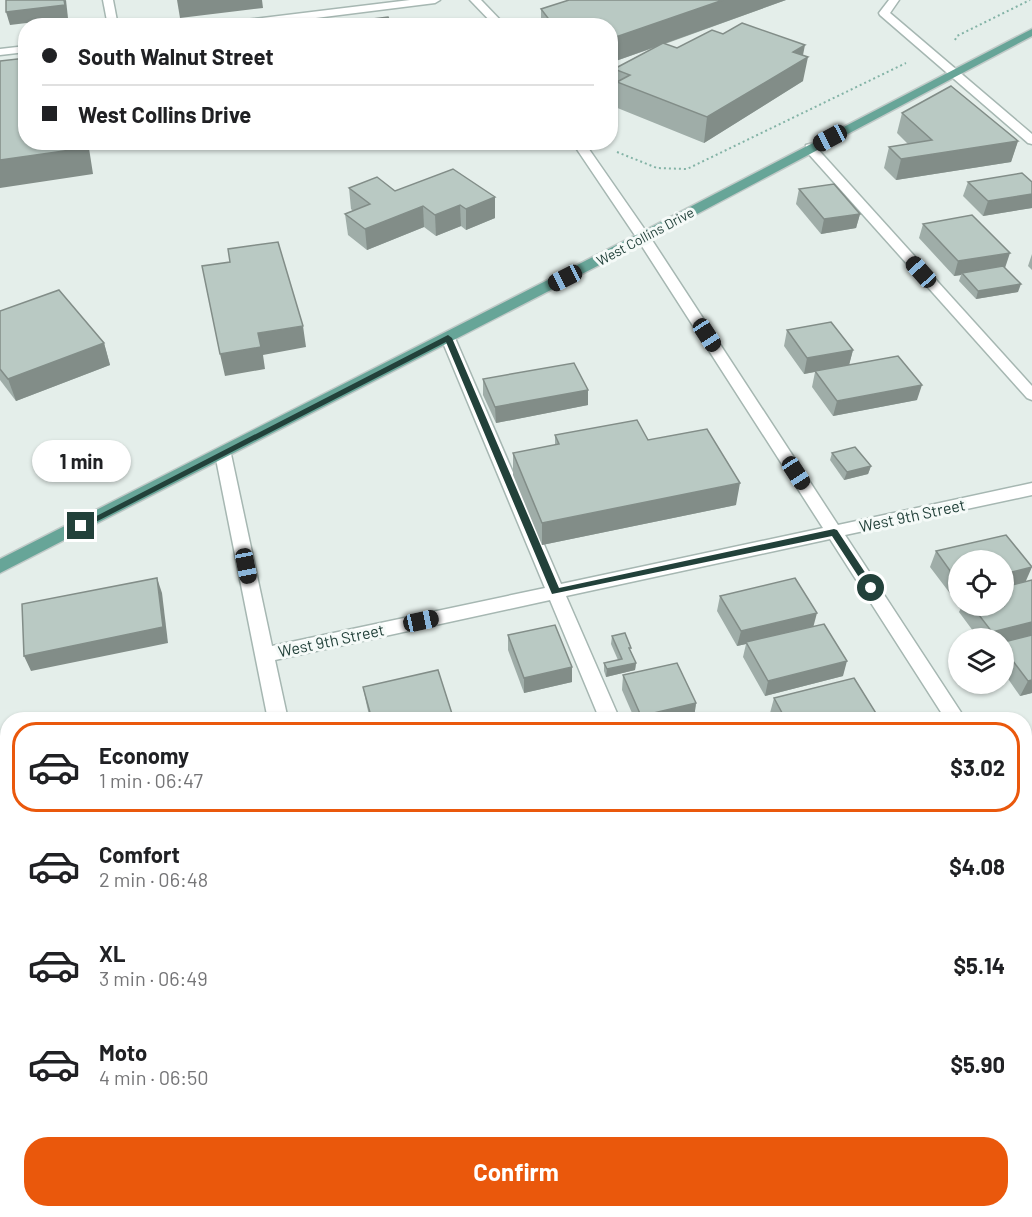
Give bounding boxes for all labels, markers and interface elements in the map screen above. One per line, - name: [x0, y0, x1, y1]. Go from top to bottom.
- text: South Walnut Street: [78, 43, 274, 69]
- text: West Collins Drive: [78, 101, 251, 127]
- car: [810, 122, 850, 154]
- street label: West Collins Drive: [593, 203, 697, 269]
- car: [902, 253, 940, 291]
- car: [545, 262, 585, 294]
- car: [690, 315, 724, 355]
- callout: 1 min: [32, 439, 130, 481]
- text: 1 min: [60, 449, 103, 473]
- car: [779, 453, 813, 493]
- street label: West 9th Street: [857, 494, 967, 536]
- route end: [67, 512, 94, 539]
- car: [234, 547, 258, 585]
- map controls: [948, 550, 1014, 694]
- button: locate: [948, 550, 1014, 616]
- route start: [857, 574, 884, 601]
- car: [402, 608, 440, 634]
- street label: West 9th Street: [276, 619, 386, 661]
- button: layers: [948, 628, 1014, 694]
- icon: car: [27, 740, 81, 794]
- text: Economy: [99, 742, 189, 768]
- text: $3.02: [950, 754, 1005, 780]
- text: 1 min · 06:47: [99, 768, 203, 792]
- icon: car: [27, 839, 81, 893]
- text: Comfort: [99, 841, 180, 867]
- text: $4.08: [949, 853, 1005, 879]
- text: 2 min · 06:48: [99, 867, 208, 891]
- icon: car: [27, 938, 81, 992]
- text: XL: [99, 940, 125, 966]
- text: $5.14: [954, 952, 1005, 978]
- text: 3 min · 06:49: [99, 966, 208, 990]
- icon: car: [27, 1037, 81, 1091]
- text: Moto: [99, 1039, 147, 1065]
- text: $5.90: [950, 1051, 1005, 1077]
- text: 4 min · 06:50: [99, 1065, 209, 1089]
- button: Confirm: [24, 1137, 1008, 1206]

